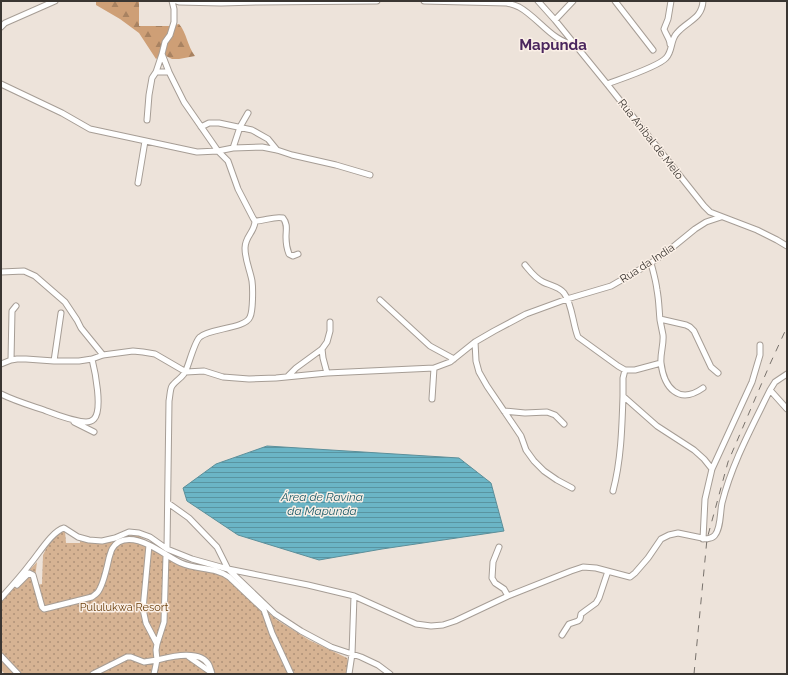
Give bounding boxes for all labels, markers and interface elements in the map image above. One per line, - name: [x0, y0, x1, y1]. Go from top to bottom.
- district label: Mapunda: [519, 36, 587, 54]
- street label: Rua Aníbal de Melo: [615, 97, 686, 182]
- street label: Rua da India: [618, 241, 677, 286]
- water label: Área de Ravina da Mapunda: [280, 490, 363, 518]
- park label: Pululukwa Resort: [80, 601, 169, 614]

